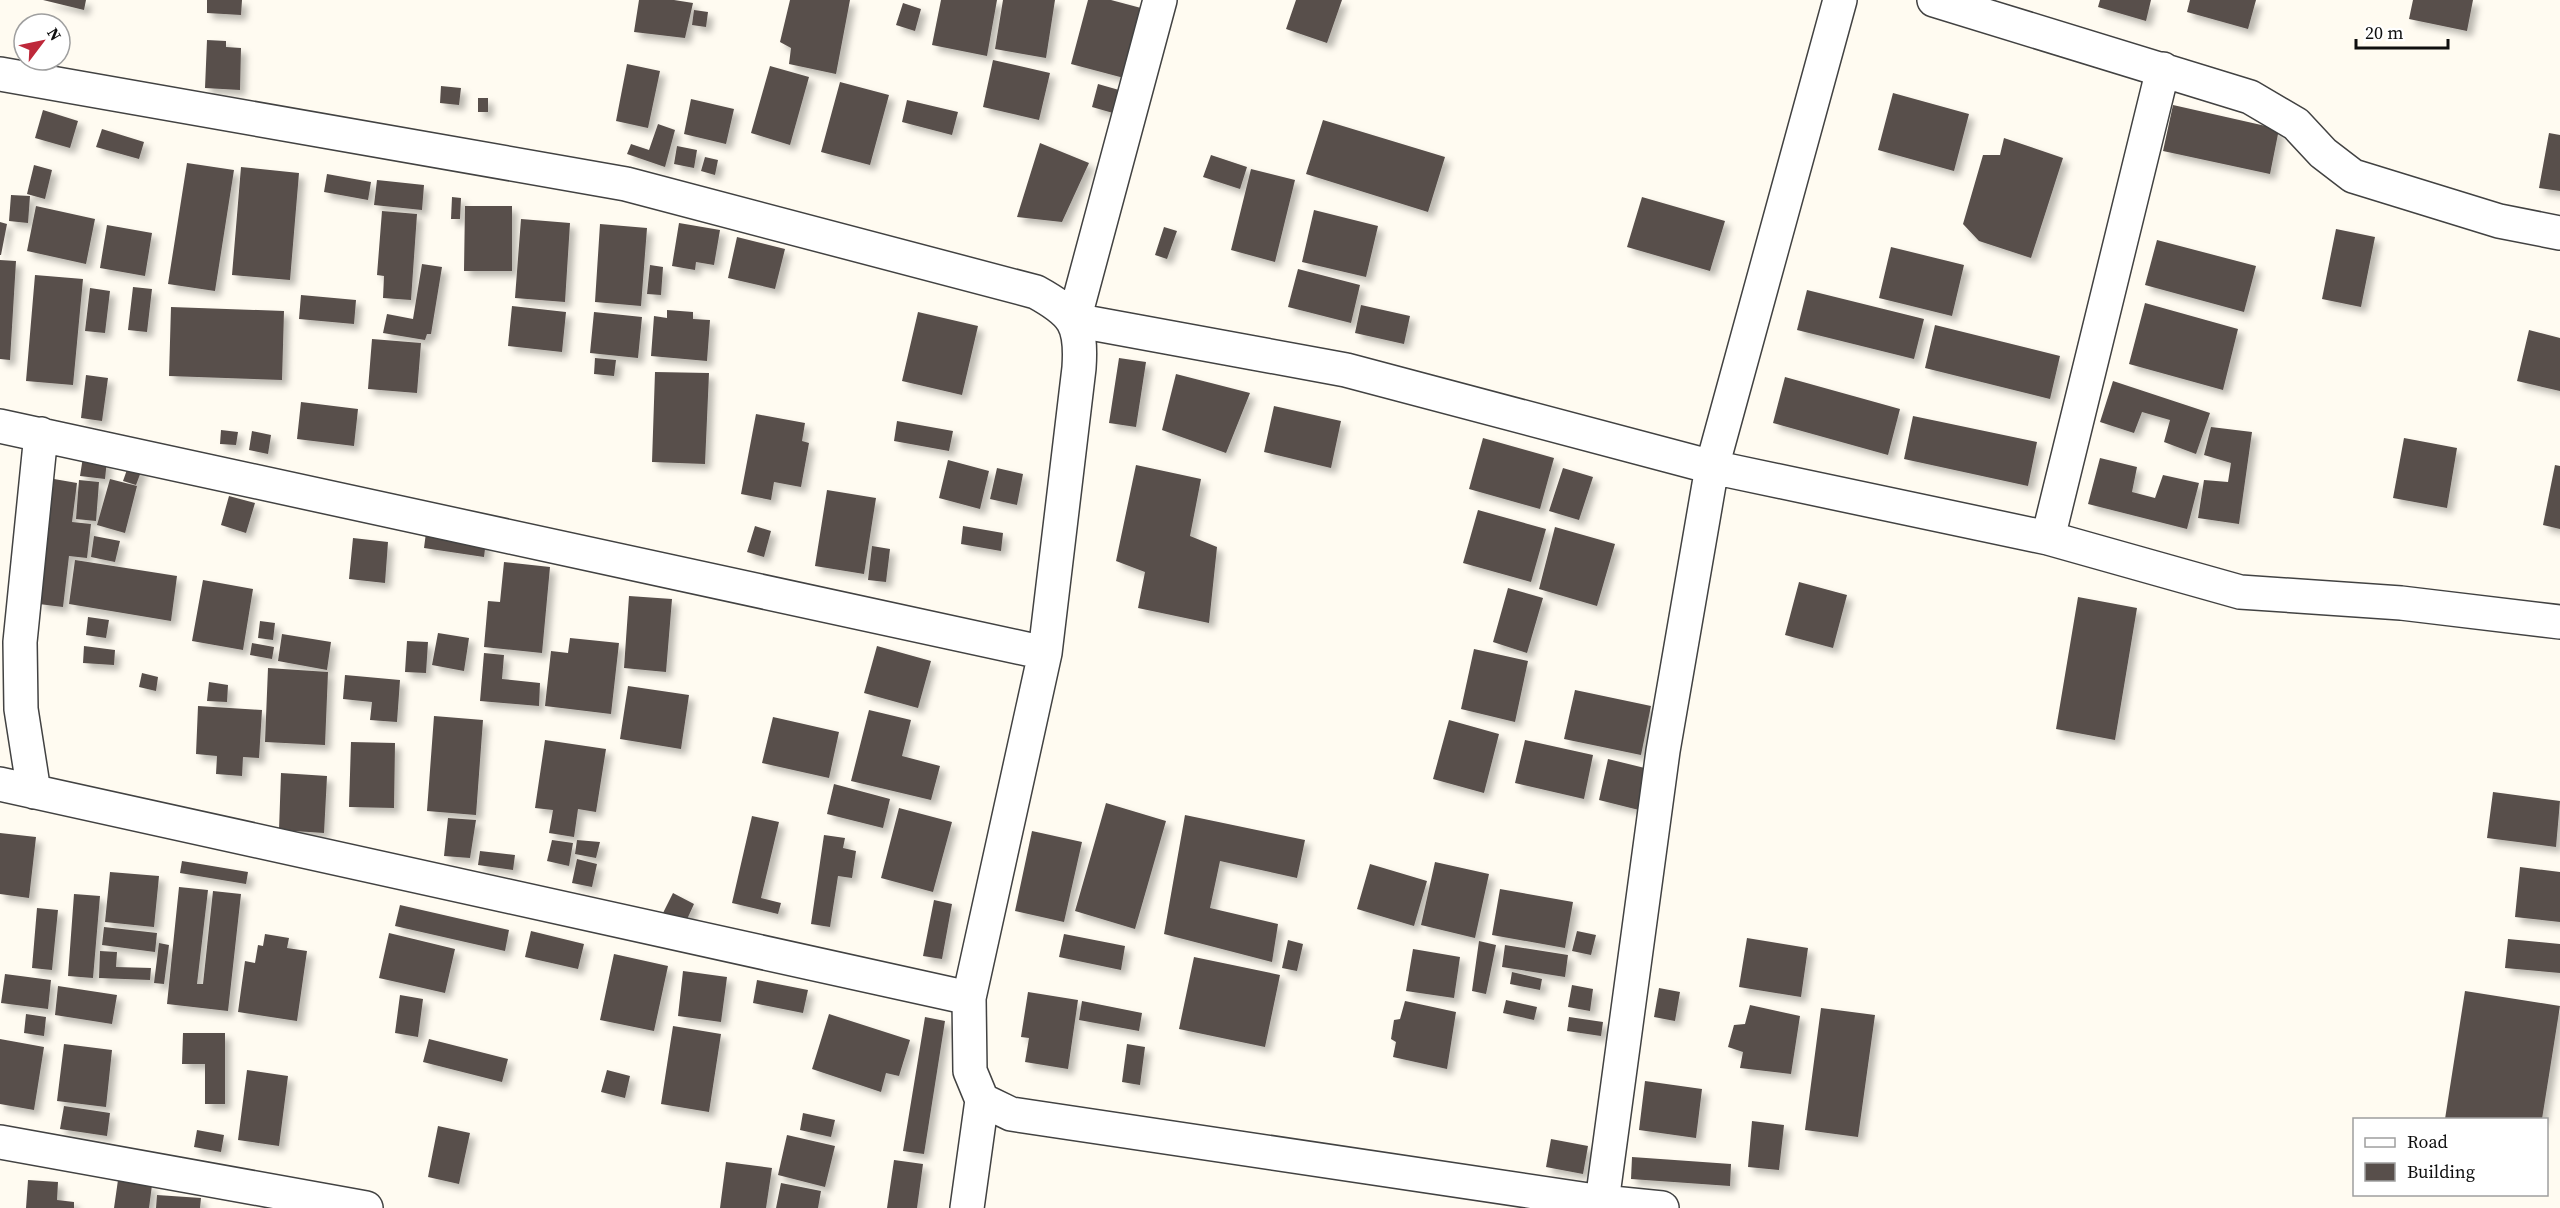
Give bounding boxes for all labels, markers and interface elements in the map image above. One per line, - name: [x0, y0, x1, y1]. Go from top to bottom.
- north arrow: [12, 12, 72, 72]
- scale bar: [2356, 12, 2448, 50]
- text: 20 m: [2365, 20, 2403, 45]
- text: N: [42, 23, 67, 45]
- legend: [2353, 1118, 2548, 1196]
- text: Road: [2407, 1129, 2448, 1154]
- text: Building: [2407, 1159, 2475, 1184]

